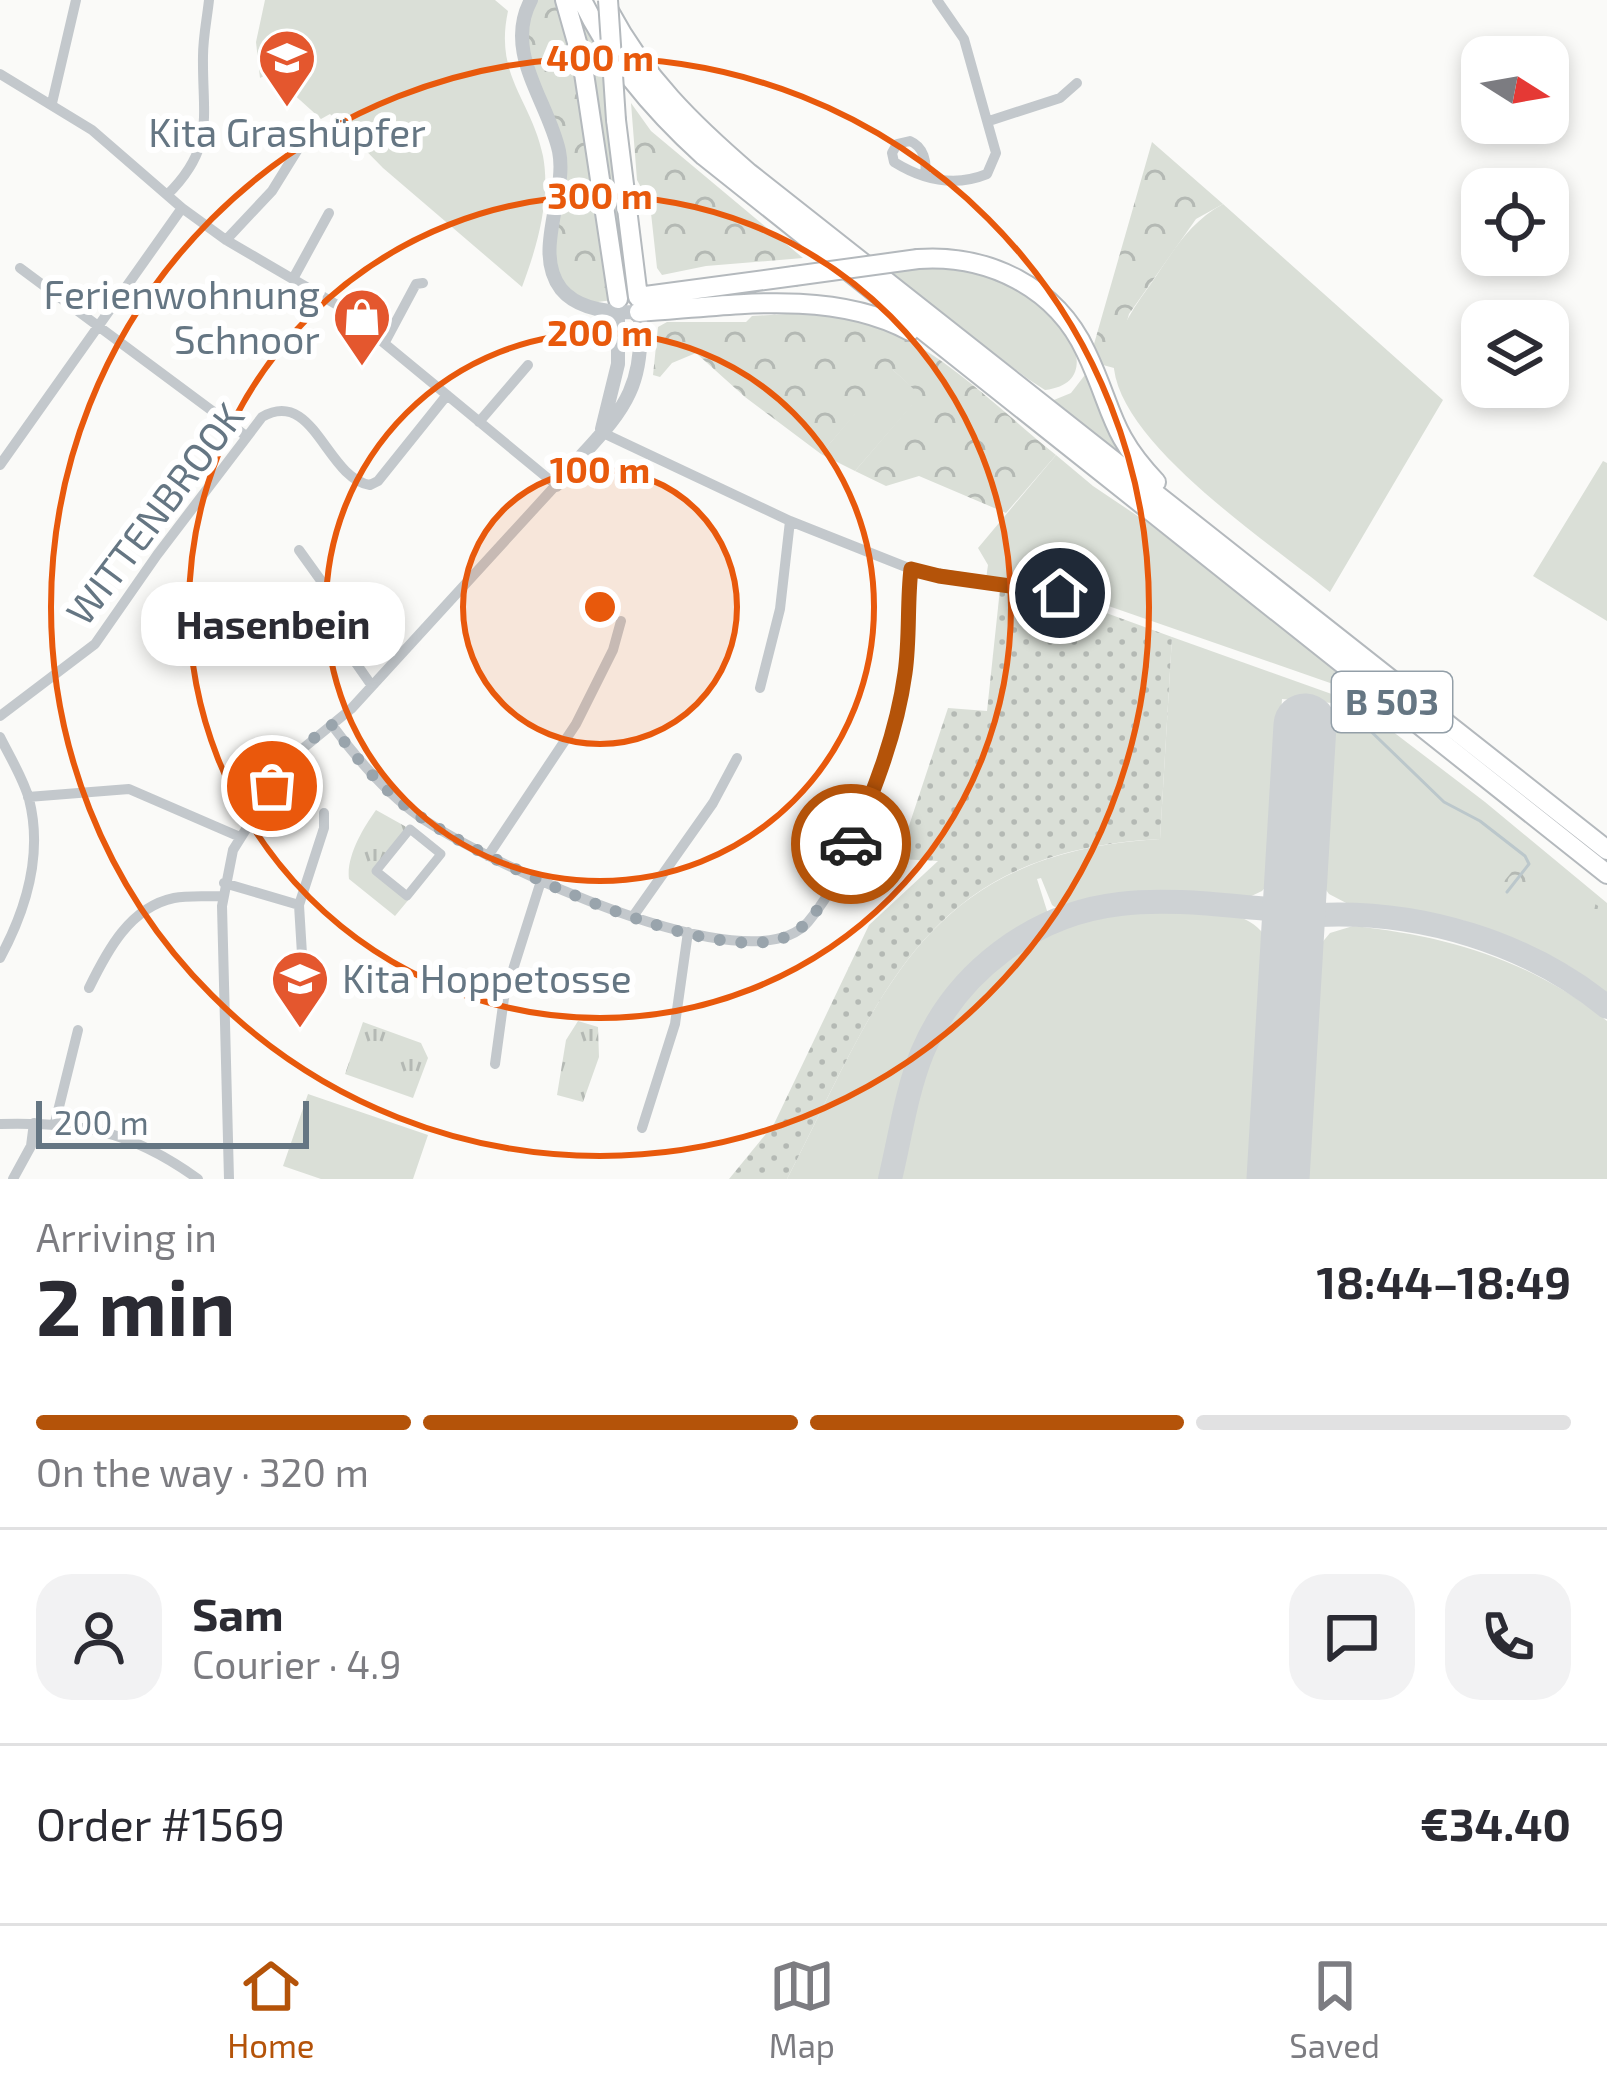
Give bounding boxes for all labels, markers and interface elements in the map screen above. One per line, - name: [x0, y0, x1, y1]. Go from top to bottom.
- school or university icon: Kita Grashüpfer: [256, 27, 318, 109]
- text: 400 m: [546, 35, 654, 78]
- north arrow: [1461, 36, 1569, 144]
- map controls: [1461, 36, 1569, 408]
- place label: Kita Grashüpfer: [148, 108, 426, 155]
- button: locate: [1461, 168, 1569, 276]
- text: 300 m: [547, 173, 653, 216]
- place label: Ferienwohnung Schnoor: [44, 270, 320, 362]
- shop icon: Ferienwohnung Schnoor: [331, 286, 393, 368]
- button: layers: [1461, 300, 1569, 408]
- text: 200 m: [547, 310, 653, 353]
- street label: WITTENBROOK: [55, 393, 252, 633]
- text: 100 m: [550, 447, 650, 490]
- pin: [1009, 542, 1111, 644]
- icon: home: [1027, 560, 1093, 626]
- callout: Hasenbein: [140, 582, 404, 666]
- centre of rings: [579, 586, 621, 628]
- text: Hasenbein: [176, 600, 370, 647]
- road number: B 503: [1332, 672, 1452, 732]
- pin: [221, 735, 323, 837]
- icon: bag: [239, 753, 305, 819]
- courier: [791, 784, 911, 904]
- icon: car: [818, 811, 884, 877]
- school or university icon: Kita Hoppetosse: [269, 948, 331, 1030]
- place label: Kita Hoppetosse: [342, 954, 632, 1001]
- scale bar: [36, 1095, 309, 1148]
- text: 200 m: [54, 1102, 149, 1142]
- text: Arriving in: [36, 1213, 217, 1260]
- text: 18:44–18:49: [1317, 1254, 1571, 1308]
- text: 2 min: [36, 1258, 235, 1352]
- text: On the way · 320 m: [36, 1448, 369, 1495]
- button: person: [36, 1574, 162, 1700]
- button: chat: [1289, 1574, 1415, 1700]
- button: phone: [1445, 1574, 1571, 1700]
- text: Sam: [192, 1586, 284, 1640]
- text: Courier · 4.9: [192, 1640, 402, 1687]
- text: Order #1569: [36, 1796, 285, 1850]
- text: €34.40: [1420, 1796, 1571, 1850]
- tab: Home: [227, 1953, 315, 2065]
- tab: Map: [769, 1953, 835, 2065]
- tab: Saved: [1289, 1953, 1380, 2065]

